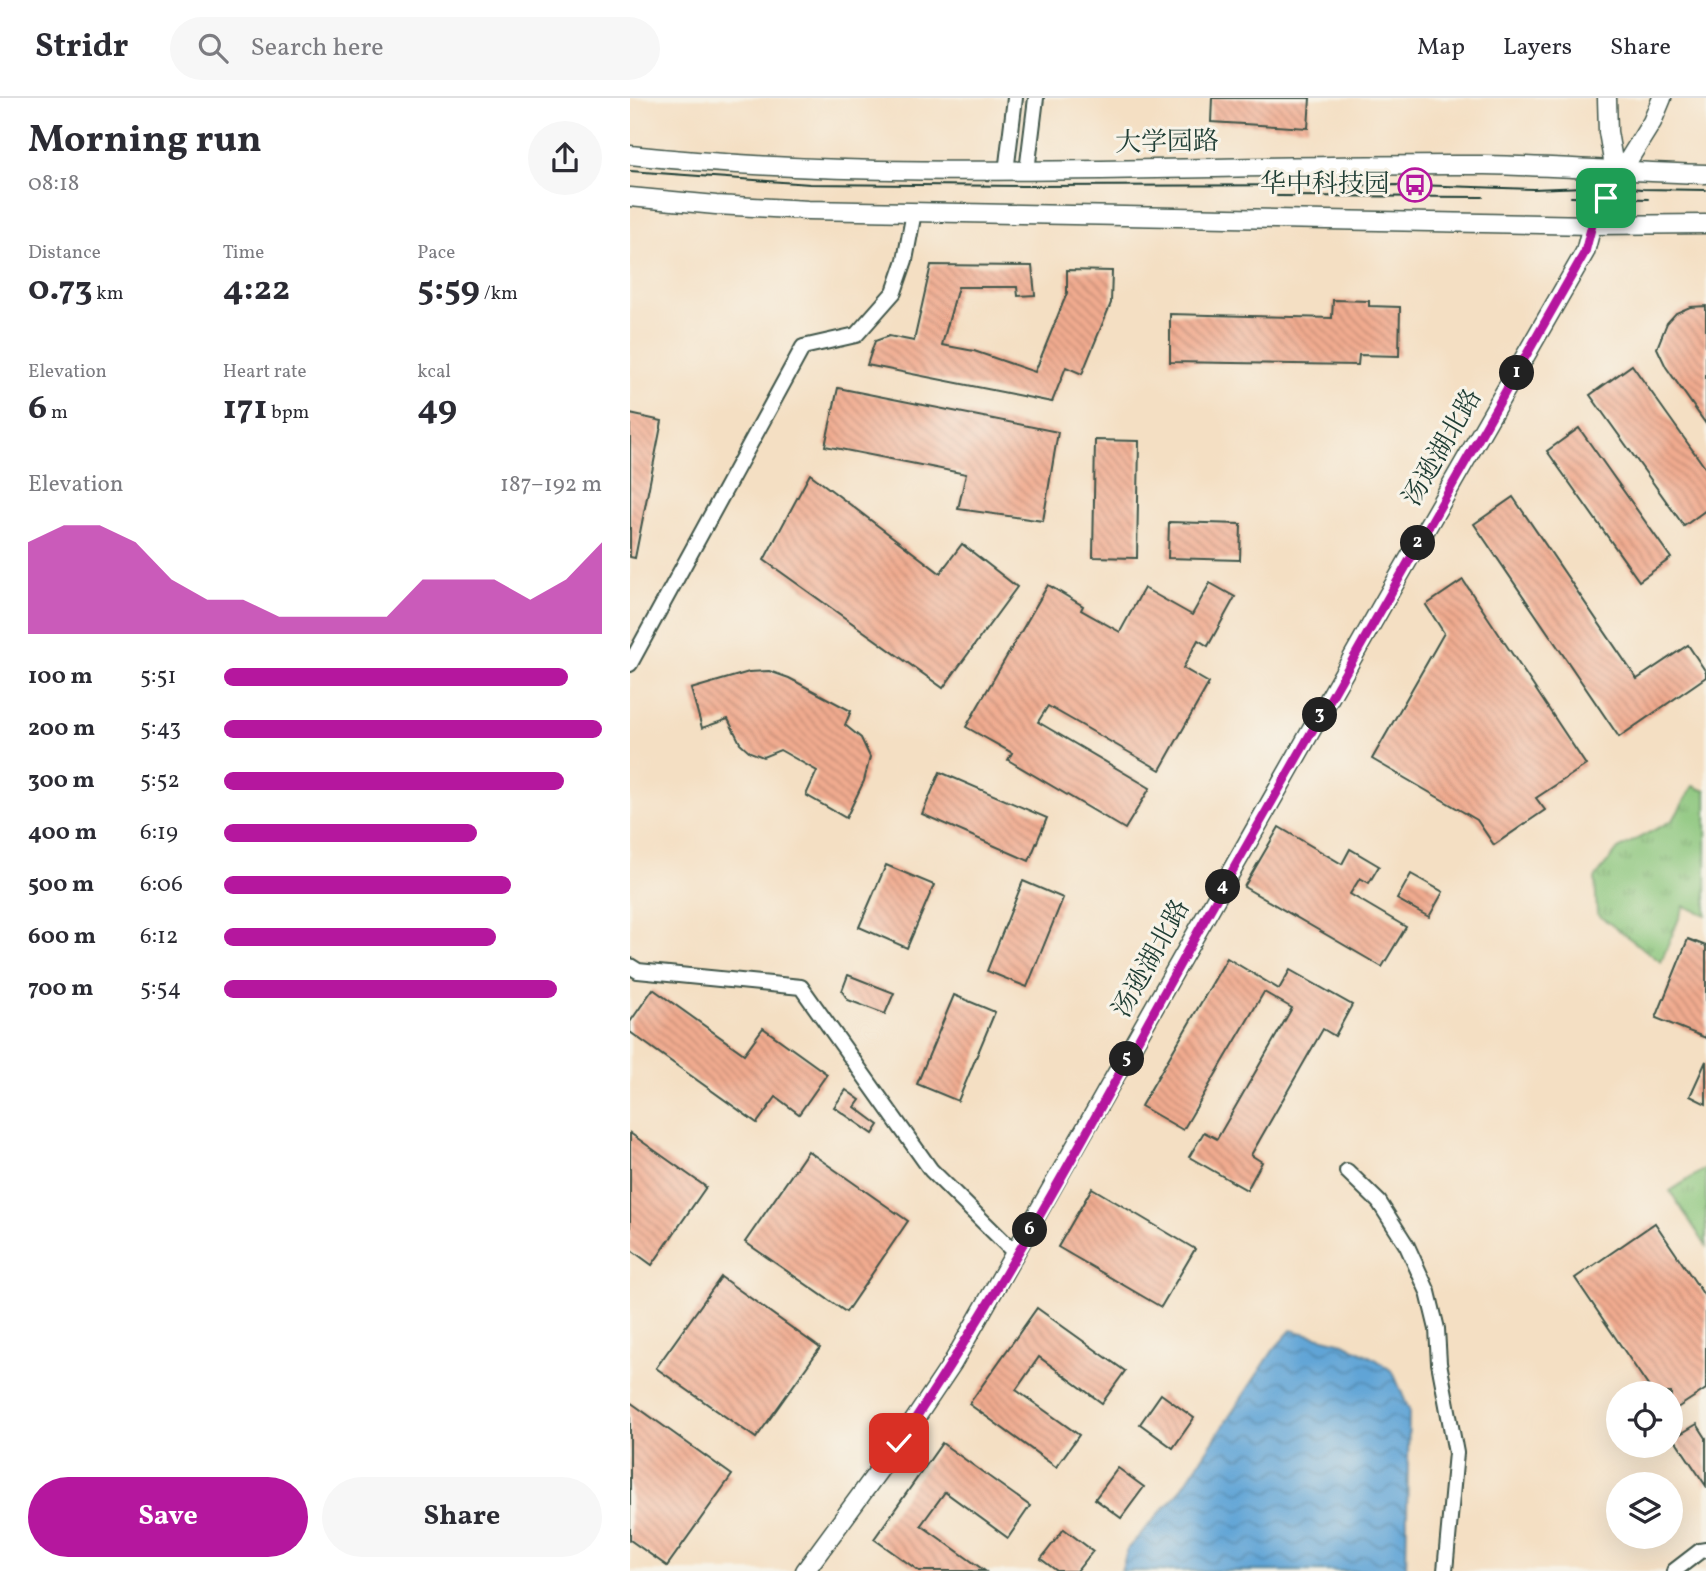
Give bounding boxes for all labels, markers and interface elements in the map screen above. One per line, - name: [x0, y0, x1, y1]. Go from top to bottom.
- search box: [170, 17, 660, 80]
- text: Stridr: [35, 25, 128, 71]
- icon: search: [194, 29, 232, 67]
- text: Search here: [250, 30, 384, 66]
- text: Map: [1417, 31, 1465, 65]
- text: Layers: [1503, 31, 1572, 65]
- text: Share: [1610, 31, 1671, 65]
- text: Morning run: [28, 115, 262, 168]
- button: share: [528, 121, 602, 195]
- street label: 大学园路: [1115, 124, 1219, 162]
- bus stop icon: 华中科技园: [1396, 166, 1434, 204]
- place label: 华中科技园: [1260, 167, 1390, 203]
- text: 08:18: [28, 168, 80, 200]
- pin: [1576, 168, 1636, 228]
- icon: arrive: [1587, 179, 1625, 217]
- text: Distance: [28, 240, 101, 266]
- text: Time: [223, 240, 264, 266]
- text: Pace: [417, 240, 455, 266]
- text: 0.73: [28, 266, 93, 314]
- text: 4:22: [223, 266, 290, 314]
- text: 5:59: [417, 266, 480, 314]
- text: km: [93, 281, 124, 307]
- text: /km: [480, 281, 518, 307]
- pin: 1: [1500, 356, 1534, 390]
- text: Elevation: [28, 359, 107, 385]
- text: Heart rate: [223, 359, 307, 385]
- text: kcal: [417, 359, 451, 385]
- text: 1: [1513, 359, 1520, 385]
- street label: 汤逊湖北路: [1395, 383, 1491, 513]
- text: 6: [28, 385, 47, 433]
- text: 171: [223, 385, 268, 433]
- text: 49: [417, 385, 457, 433]
- text: m: [47, 400, 68, 426]
- text: bpm: [268, 400, 309, 426]
- text: Elevation: [28, 469, 124, 501]
- text: 187–192 m: [500, 469, 602, 501]
- pin: 2: [1400, 526, 1436, 560]
- text: 2: [1413, 529, 1422, 555]
- text: 100 m: [28, 661, 93, 693]
- text: 5:51: [140, 661, 176, 693]
- pin: 3: [1302, 698, 1338, 732]
- text: 3: [1315, 701, 1324, 727]
- text: 200 m: [28, 713, 95, 745]
- text: 5:43: [140, 713, 181, 745]
- text: 300 m: [28, 765, 95, 797]
- text: 5:52: [140, 765, 180, 797]
- text: 400 m: [28, 817, 97, 849]
- text: 6:19: [140, 817, 178, 849]
- text: 500 m: [28, 869, 94, 901]
- text: 6:06: [140, 869, 183, 901]
- pin: 4: [1206, 870, 1240, 904]
- text: 4: [1217, 873, 1228, 899]
- street label: 汤逊湖北路: [1105, 893, 1199, 1025]
- text: 600 m: [28, 921, 96, 953]
- text: 6:12: [140, 921, 178, 953]
- text: 700 m: [28, 973, 94, 1005]
- text: 5:54: [140, 973, 181, 1005]
- pin: 5: [1110, 1042, 1144, 1076]
- text: 5: [1122, 1045, 1131, 1071]
- pin: 6: [1012, 1212, 1048, 1248]
- text: 6: [1024, 1216, 1035, 1242]
- map controls: [1606, 1381, 1683, 1549]
- button: locate: [1606, 1381, 1683, 1458]
- pin: [869, 1413, 929, 1473]
- icon: check: [880, 1424, 918, 1462]
- button: layers: [1606, 1472, 1683, 1549]
- button: Save: [28, 1477, 308, 1557]
- button: Share: [322, 1477, 602, 1557]

